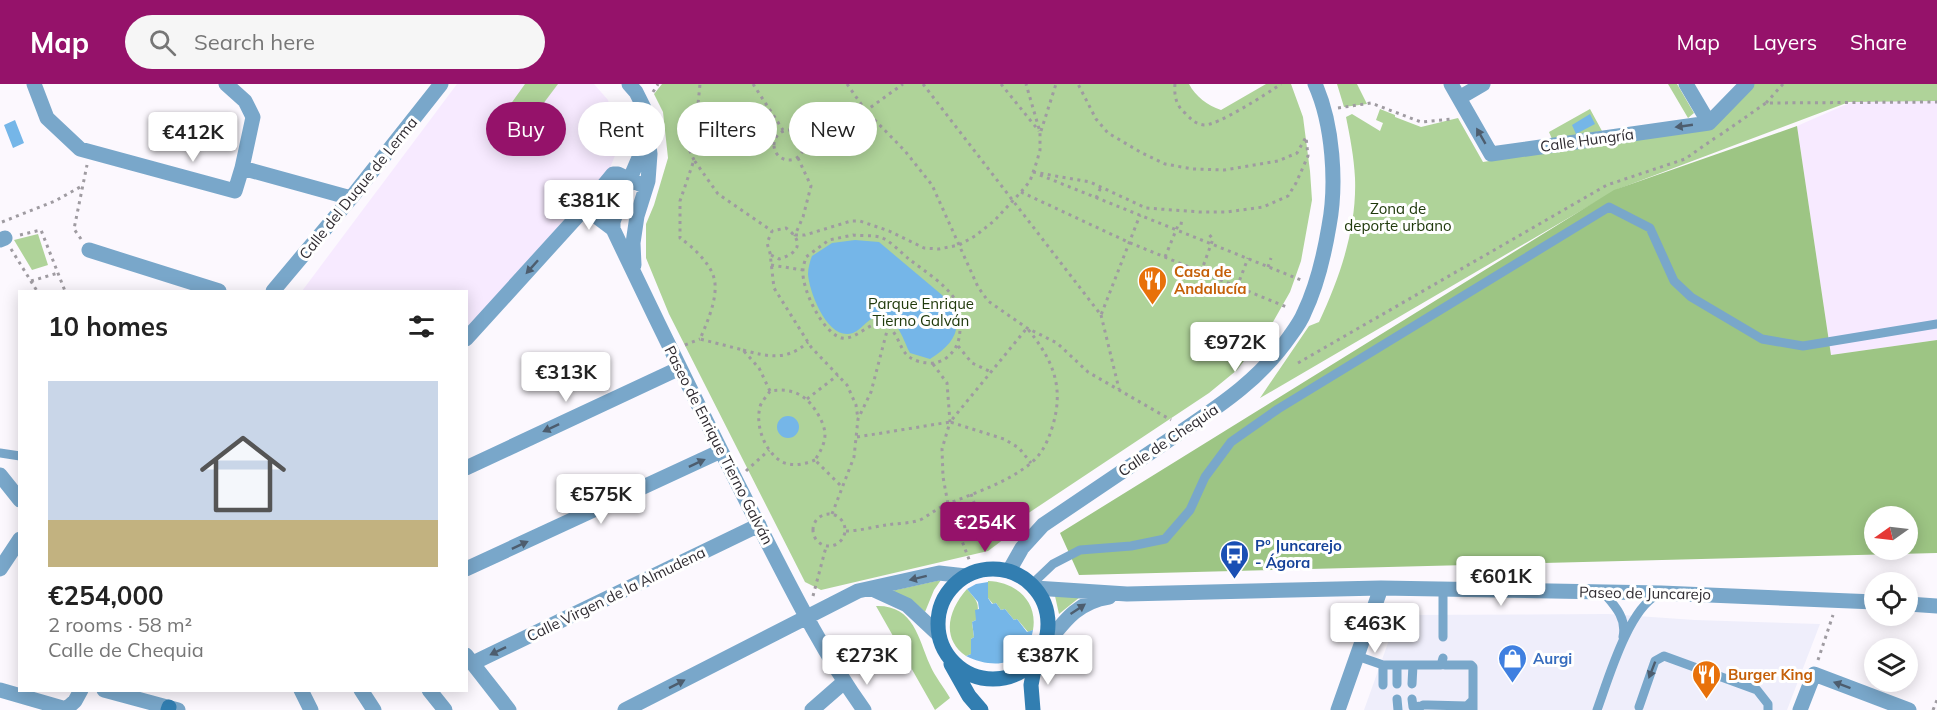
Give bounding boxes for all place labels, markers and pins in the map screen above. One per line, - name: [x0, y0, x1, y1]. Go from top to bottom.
- pin: €412K: [151, 112, 235, 163]
- pin: €381K: [547, 180, 631, 231]
- place label: Casa de Andalucía: [1174, 262, 1247, 298]
- restaurant icon: Casa de Andalucía: [1137, 264, 1169, 306]
- pin: €972K: [1193, 322, 1277, 373]
- pin: €313K: [524, 352, 608, 403]
- pin: €575K: [559, 474, 643, 525]
- pin: €254K: [943, 502, 1027, 553]
- place label: Pº Juncarejo - Ágora: [1255, 536, 1342, 572]
- bus stop icon: Pº Juncarejo - Ágora: [1218, 538, 1250, 580]
- pin: €601K: [1459, 556, 1543, 607]
- pin: €463K: [1333, 603, 1417, 654]
- pin: €273K: [825, 635, 909, 686]
- pin: €387K: [1006, 635, 1090, 686]
- shop icon: Aurgi: [1496, 642, 1528, 684]
- place label: Aurgi: [1533, 649, 1572, 668]
- restaurant icon: Burger King: [1691, 658, 1723, 700]
- place label: Burger King: [1728, 665, 1813, 684]

